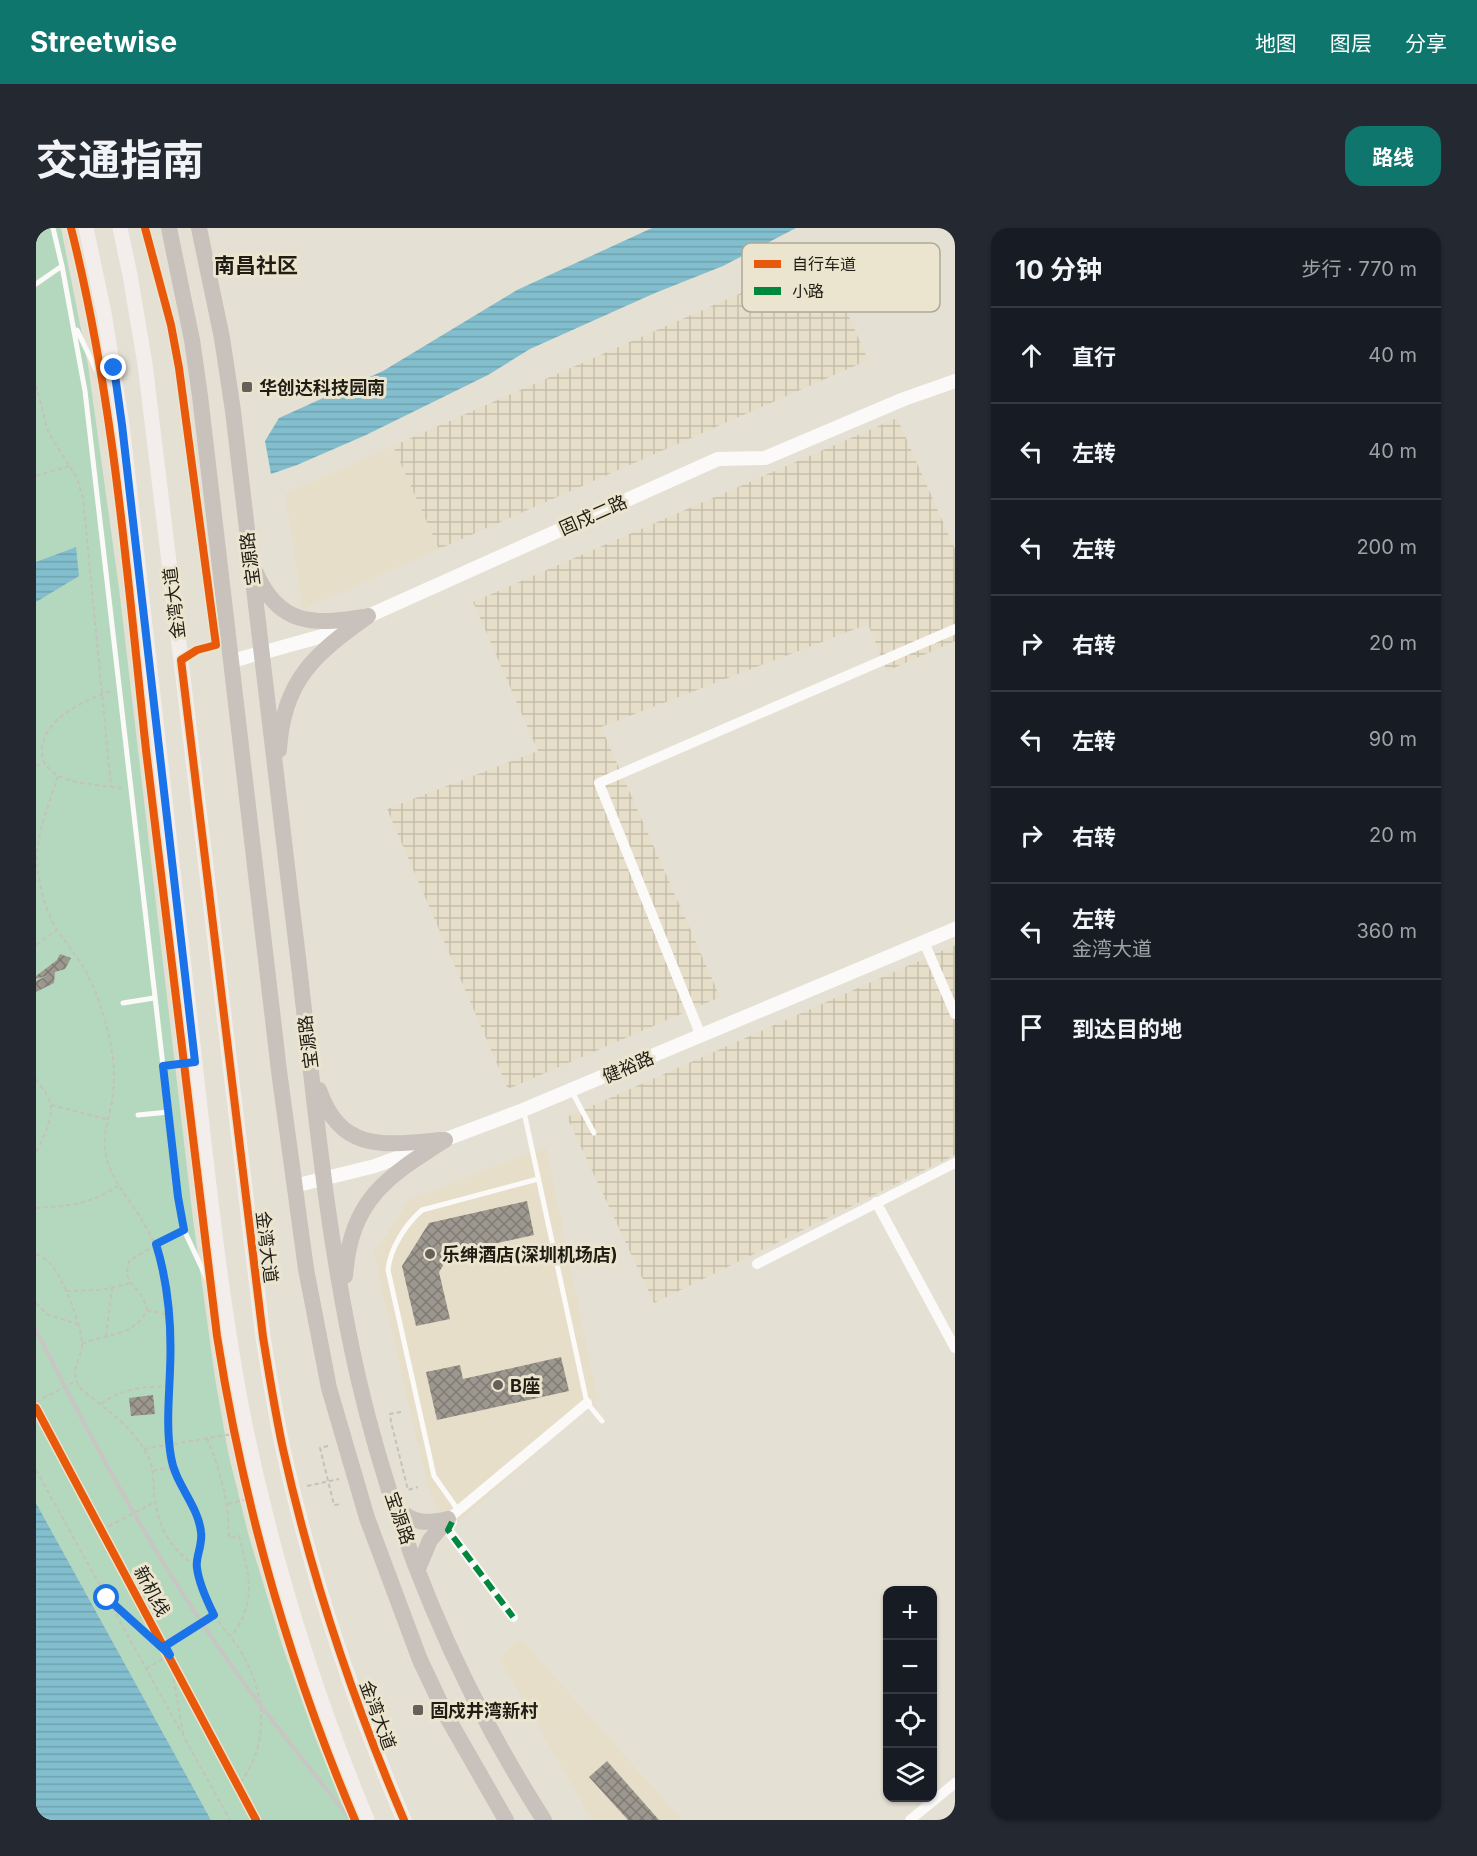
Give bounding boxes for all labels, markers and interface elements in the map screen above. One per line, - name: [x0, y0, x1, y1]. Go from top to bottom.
- text: Streetwise: [30, 25, 177, 59]
- text: 地图: [1255, 31, 1297, 56]
- text: 图层: [1330, 31, 1372, 56]
- text: 分享: [1405, 31, 1447, 56]
- button: 路线: [1345, 126, 1441, 186]
- text: 交通指南: [36, 134, 204, 185]
- legend: [742, 243, 940, 312]
- district label: 南昌社区: [214, 253, 298, 278]
- text: 自行车道: [792, 254, 856, 274]
- text: 10 分钟: [1015, 254, 1102, 285]
- text: 步行 · 770 m: [1302, 257, 1417, 281]
- text: 小路: [792, 281, 824, 301]
- icon: ahead: [1015, 339, 1048, 372]
- text: 40 m: [1368, 343, 1417, 367]
- text: 直行: [1072, 344, 1116, 370]
- route end: [100, 354, 126, 380]
- place label: 华创达科技园南: [259, 377, 385, 398]
- marker: 华创达科技园南: [240, 380, 254, 394]
- icon: left: [1015, 435, 1048, 468]
- text: 40 m: [1368, 439, 1417, 463]
- text: 左转: [1072, 440, 1116, 466]
- street label: 固戍二路: [556, 491, 630, 539]
- street label: 宝源路: [236, 531, 264, 587]
- icon: left: [1015, 531, 1048, 564]
- text: 200 m: [1356, 535, 1417, 559]
- text: 左转: [1072, 536, 1116, 562]
- street label: 金湾大道: [159, 566, 189, 640]
- icon: right: [1015, 627, 1048, 660]
- text: 20 m: [1369, 631, 1417, 655]
- text: 右转: [1072, 632, 1116, 658]
- icon: left: [1015, 723, 1048, 756]
- text: 90 m: [1369, 727, 1417, 751]
- text: 左转: [1072, 728, 1116, 754]
- icon: right: [1015, 819, 1048, 852]
- text: 20 m: [1369, 823, 1417, 847]
- text: 右转: [1072, 824, 1116, 850]
- text: 左转: [1072, 906, 1116, 932]
- icon: left: [1015, 915, 1048, 948]
- text: 360 m: [1356, 919, 1417, 943]
- text: 金湾大道: [1072, 937, 1152, 961]
- icon: arrive: [1015, 1011, 1048, 1044]
- street label: 宝源路: [294, 1014, 322, 1070]
- text: 到达目的地: [1072, 1016, 1182, 1042]
- street label: 健裕路: [599, 1047, 657, 1087]
- street label: 金湾大道: [252, 1210, 282, 1284]
- place label: 乐绅酒店(深圳机场店): [442, 1244, 618, 1265]
- marker: 乐绅酒店(深圳机场店): [423, 1247, 437, 1261]
- place label: B座: [510, 1375, 540, 1396]
- marker: B座: [491, 1378, 505, 1392]
- street label: 宝源路: [381, 1489, 419, 1547]
- street label: 新机线: [130, 1562, 174, 1620]
- route start: [93, 1584, 119, 1610]
- map controls: [883, 1586, 937, 1802]
- button: +: [883, 1586, 937, 1640]
- button: −: [883, 1640, 937, 1694]
- street label: 金湾大道: [356, 1678, 400, 1752]
- button: locate: [883, 1694, 937, 1748]
- place label: 固戍井湾新村: [430, 1700, 538, 1721]
- marker: 固戍井湾新村: [411, 1703, 425, 1717]
- button: layers: [883, 1748, 937, 1802]

